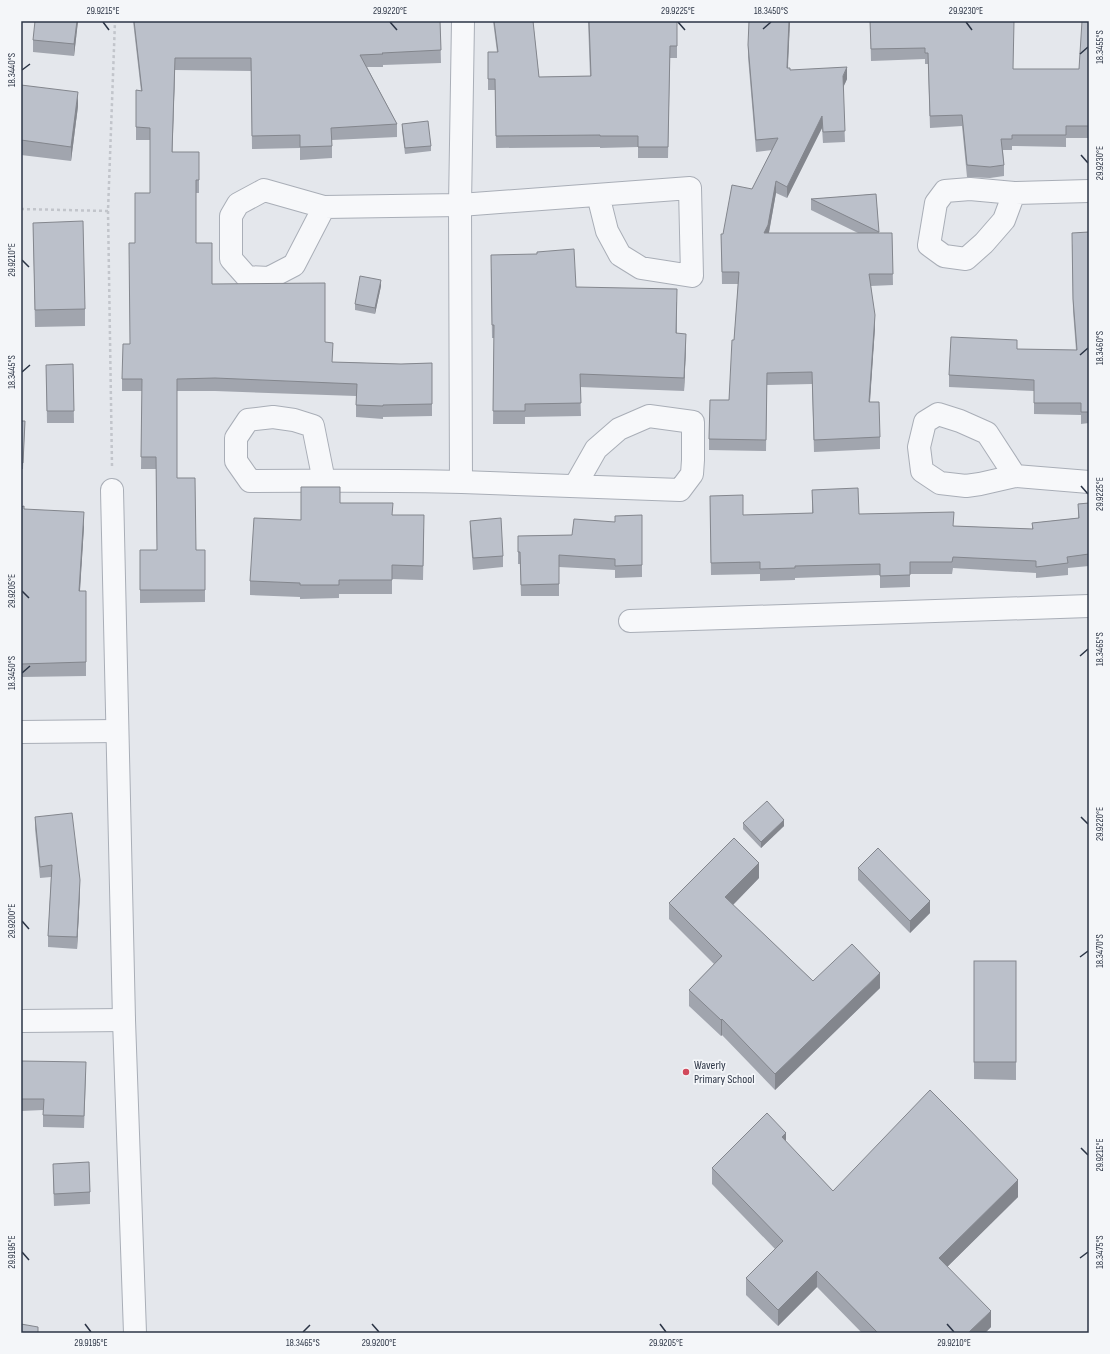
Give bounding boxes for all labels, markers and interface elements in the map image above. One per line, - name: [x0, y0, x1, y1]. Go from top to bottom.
- text: 29.9215°E: [86, 5, 120, 17]
- text: 29.9220°E: [373, 5, 407, 17]
- text: 29.9225°E: [661, 5, 695, 17]
- text: 18.3450°S: [754, 5, 788, 17]
- text: 29.9230°E: [949, 5, 983, 17]
- text: 18.3455°S: [1094, 30, 1106, 64]
- text: 18.3440°S: [6, 53, 18, 87]
- text: 29.9230°E: [1094, 146, 1106, 180]
- text: 29.9210°E: [6, 243, 18, 277]
- text: 18.3460°S: [1094, 331, 1106, 365]
- text: 18.3445°S: [6, 355, 18, 389]
- text: 29.9225°E: [1094, 477, 1106, 511]
- text: 29.9205°E: [6, 574, 18, 608]
- text: 18.3465°S: [1094, 632, 1106, 666]
- text: 18.3450°S: [6, 656, 18, 690]
- text: 29.9220°E: [1094, 807, 1106, 841]
- text: 29.9200°E: [6, 904, 18, 938]
- text: 18.3470°S: [1094, 934, 1106, 968]
- place label: Waverly Primary School: [694, 1058, 754, 1087]
- marker: Waverly Primary School: [681, 1067, 691, 1077]
- text: 29.9215°E: [1094, 1138, 1106, 1172]
- text: 29.9195°E: [6, 1235, 18, 1269]
- text: 18.3475°S: [1094, 1235, 1106, 1269]
- text: 29.9195°E: [74, 1337, 108, 1349]
- text: 18.3465°S: [286, 1337, 320, 1349]
- text: 29.9200°E: [362, 1337, 396, 1349]
- text: 29.9205°E: [649, 1337, 683, 1349]
- text: 29.9210°E: [937, 1337, 971, 1349]

